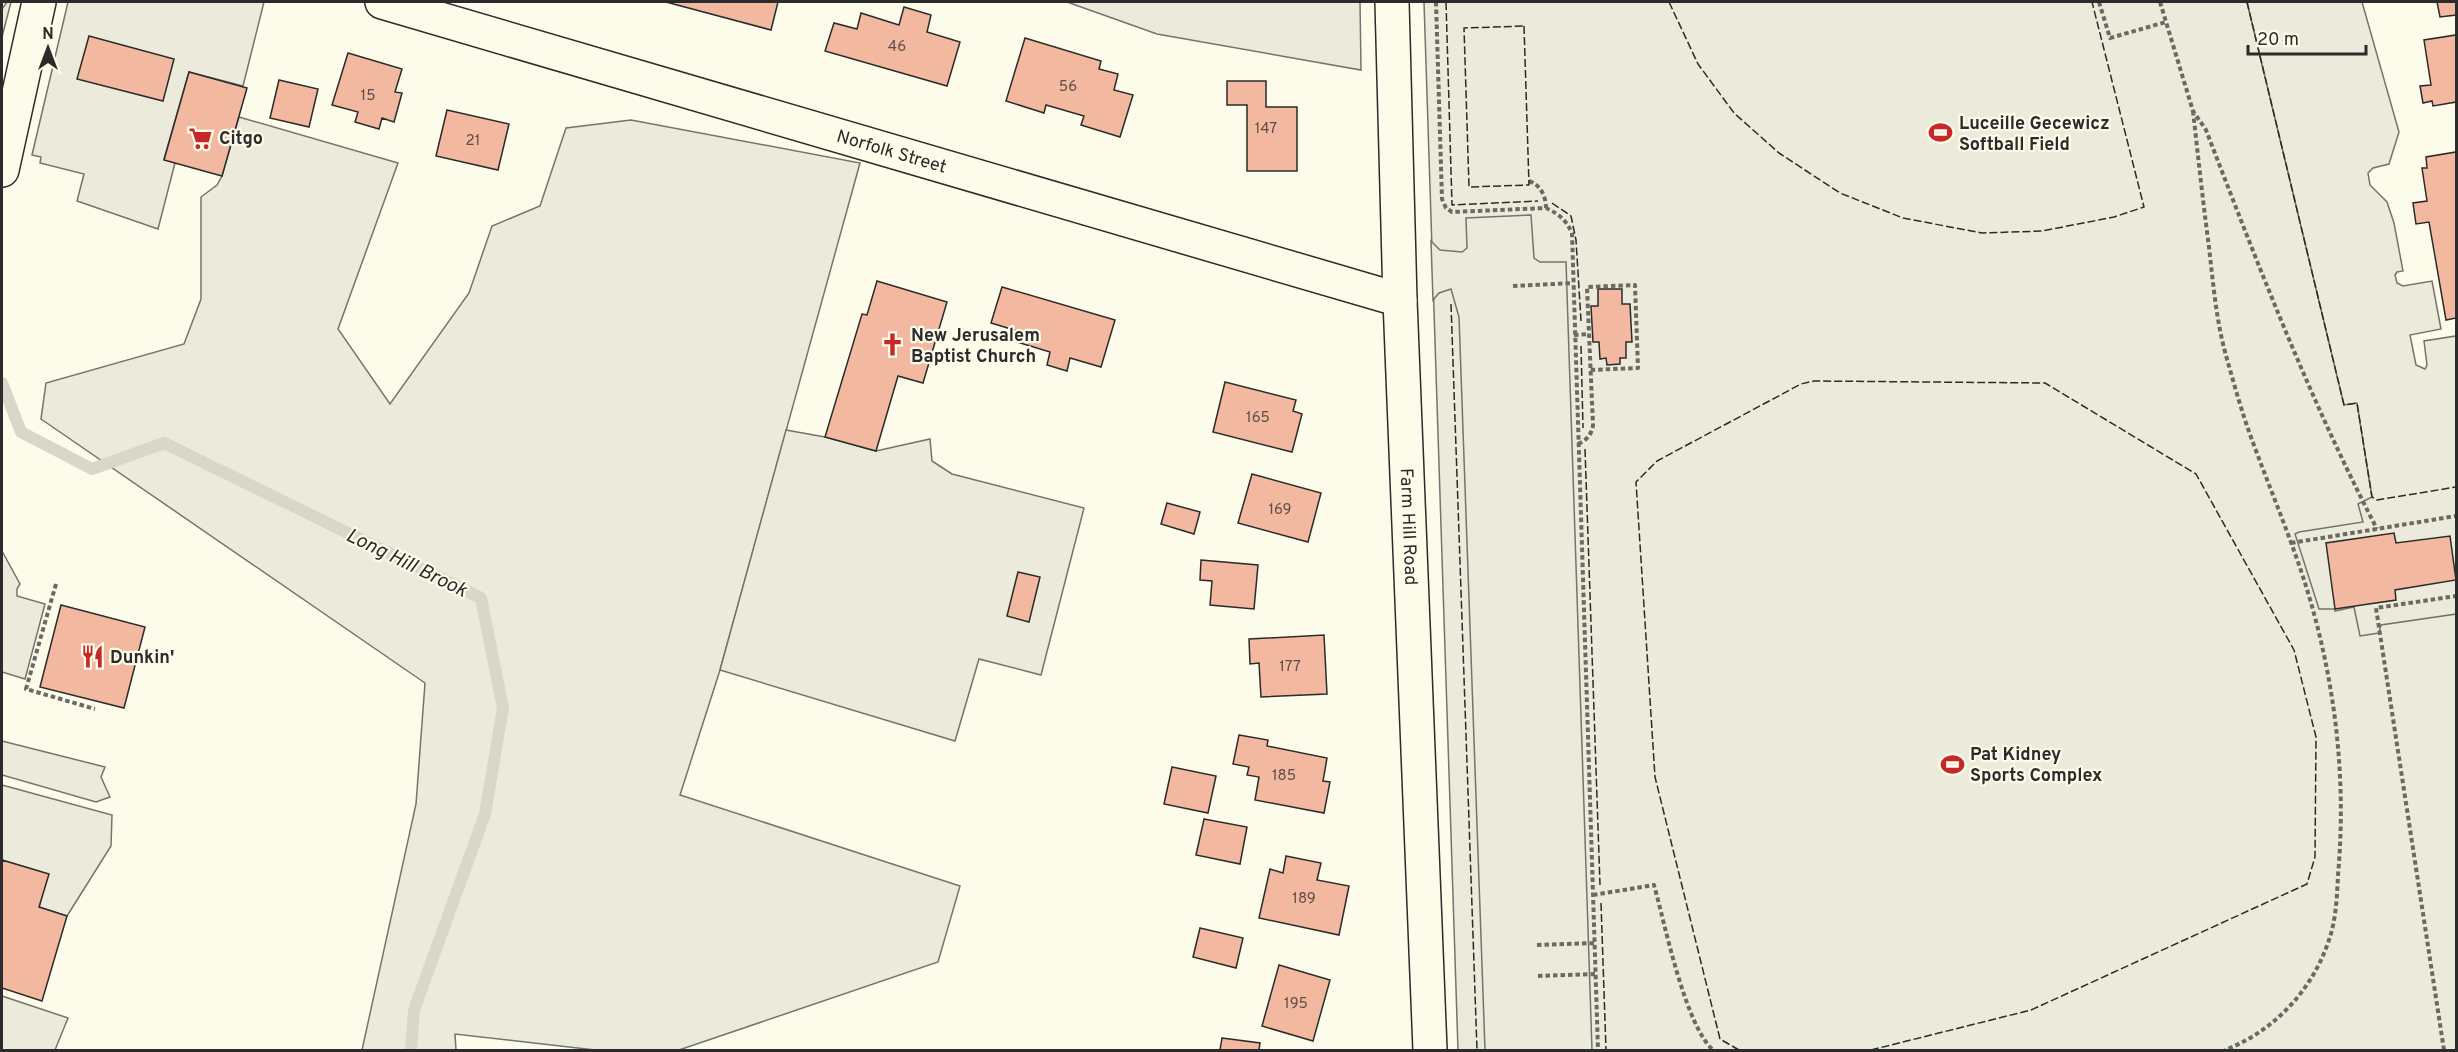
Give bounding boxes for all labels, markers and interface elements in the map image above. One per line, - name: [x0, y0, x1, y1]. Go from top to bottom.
- north arrow: [18, 18, 78, 78]
- scale bar: [2248, 18, 2366, 56]
- text: N: [42, 25, 54, 45]
- text: 20 m: [2257, 29, 2299, 52]
- house number: 46: [888, 38, 906, 57]
- house number: 56: [1059, 78, 1077, 97]
- house number: 15: [361, 87, 375, 106]
- place label: Luceille Gecewicz Softball Field: [1959, 113, 2110, 157]
- house number: 147: [1255, 120, 1277, 139]
- sports icon: Luceille Gecewicz Softball Field: [1928, 120, 1954, 146]
- supermarket icon: Citgo: [188, 125, 214, 151]
- street label: Norfolk Street: [833, 126, 949, 180]
- place label: Citgo: [219, 128, 263, 151]
- house number: 21: [466, 132, 480, 151]
- place label: New Jerusalem Baptist Church: [911, 325, 1040, 369]
- church icon: New Jerusalem Baptist Church: [880, 332, 906, 358]
- house number: 165: [1246, 409, 1270, 428]
- street label: Farm Hill Road: [1394, 468, 1421, 586]
- house number: 169: [1269, 501, 1291, 520]
- water label: Long Hill Brook: [341, 523, 472, 605]
- restaurant icon: Dunkin': [79, 644, 105, 670]
- place label: Dunkin': [110, 647, 174, 670]
- house number: 177: [1279, 658, 1301, 677]
- place label: Pat Kidney Sports Complex: [1970, 744, 2102, 788]
- sports icon: Pat Kidney Sports Complex: [1939, 751, 1965, 777]
- house number: 185: [1272, 767, 1296, 786]
- house number: 189: [1292, 890, 1316, 909]
- house number: 195: [1284, 995, 1308, 1014]

